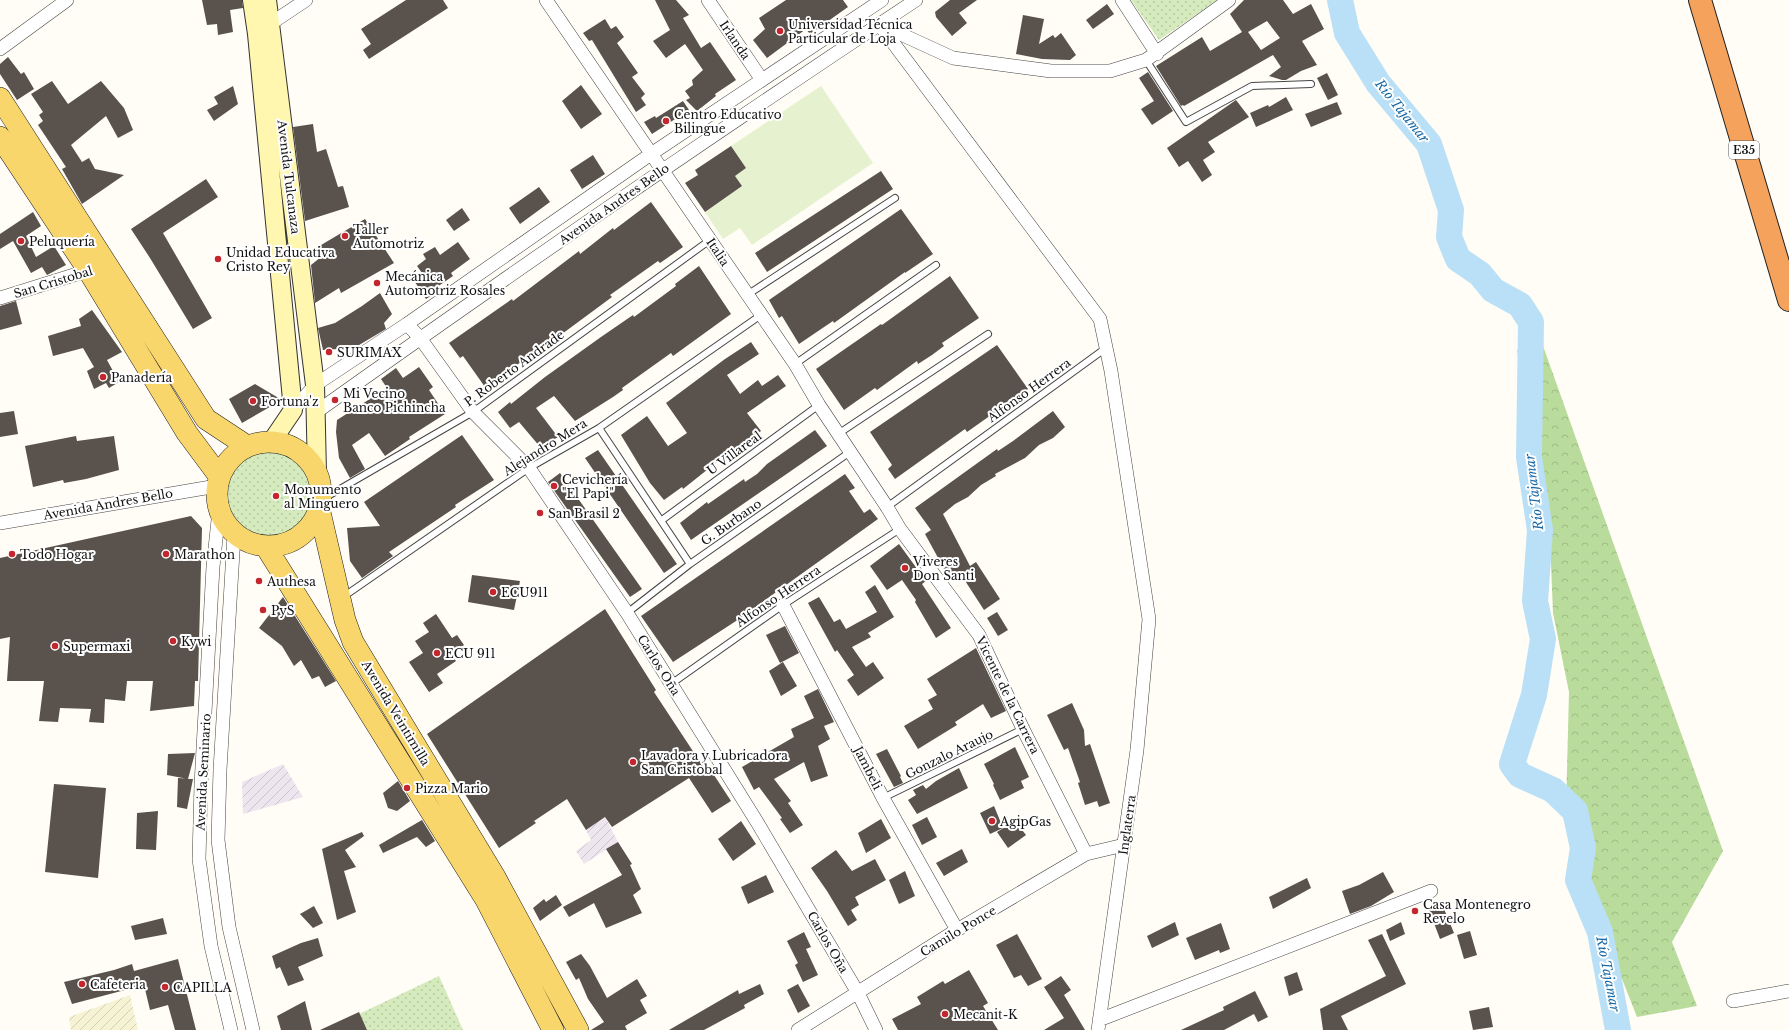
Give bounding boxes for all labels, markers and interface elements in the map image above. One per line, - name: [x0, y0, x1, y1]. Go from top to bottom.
- street label: Irlanda: [716, 17, 754, 63]
- place label: Universidad Técnica Particular de Loja: [788, 17, 913, 46]
- marker: Universidad Técnica Particular de Loja: [775, 26, 785, 36]
- water label: Río Tajamar: [1371, 75, 1433, 147]
- place label: Centro Educativo Bilingue: [674, 107, 782, 136]
- marker: Centro Educativo Bilingue: [661, 116, 671, 126]
- street label: Avenida Tulcanaza: [274, 118, 303, 235]
- road number: E35: [1729, 141, 1759, 159]
- street label: Avenida Andres Bello: [555, 160, 672, 248]
- place label: Taller Automotriz: [352, 222, 425, 251]
- marker: Taller Automotriz: [340, 231, 350, 241]
- place label: Peluquería: [29, 234, 95, 249]
- street label: Italia: [703, 235, 733, 269]
- marker: Peluquería: [16, 236, 26, 246]
- place label: Unidad Educativa Cristo Rey: [226, 245, 335, 274]
- marker: Unidad Educativa Cristo Rey: [213, 254, 223, 264]
- street label: San Cristobal: [12, 263, 94, 301]
- place label: Mecánica Automotriz Rosales: [384, 269, 505, 298]
- marker: Mecánica Automotriz Rosales: [372, 278, 382, 288]
- street label: P. Roberto Andrade: [461, 327, 567, 409]
- place label: SURIMAX: [337, 345, 402, 360]
- marker: SURIMAX: [324, 347, 334, 357]
- street label: Alfonso Herrera: [984, 355, 1074, 426]
- place label: Panadería: [111, 370, 172, 385]
- marker: Panadería: [98, 372, 108, 382]
- place label: Mi Vecino Banco Pichincha: [343, 386, 446, 415]
- place label: Fortuna'z: [261, 394, 319, 409]
- marker: Mi Vecino Banco Pichincha: [330, 395, 340, 405]
- marker: Fortuna'z: [248, 396, 258, 406]
- street label: Alejandro Mera: [500, 415, 590, 479]
- street label: U Villareal: [704, 428, 764, 478]
- water label: Río Tajamar: [1521, 452, 1547, 532]
- place label: Cevichería "El Papi": [562, 472, 628, 501]
- marker: Cevichería "El Papi": [549, 481, 559, 491]
- place label: Monumento al Minguero: [284, 482, 361, 511]
- street label: Avenida Andres Bello: [41, 485, 174, 523]
- marker: Monumento al Minguero: [271, 491, 281, 501]
- street label: G. Burbano: [698, 496, 764, 548]
- place label: San Brasil 2: [548, 506, 620, 521]
- marker: San Brasil 2: [535, 508, 545, 518]
- place label: Todo Hogar: [20, 547, 94, 562]
- place label: Marathon: [174, 547, 235, 562]
- marker: Todo Hogar: [7, 549, 17, 559]
- marker: Marathon: [161, 549, 171, 559]
- place label: Viveres Don Santi: [912, 554, 974, 583]
- street label: Alfonso Herrera: [732, 562, 824, 630]
- marker: Viveres Don Santi: [900, 563, 910, 573]
- place label: Authesa: [266, 574, 316, 589]
- marker: Authesa: [254, 576, 264, 586]
- place label: ECU911: [501, 585, 548, 600]
- marker: ECU911: [488, 587, 498, 597]
- place label: PyS: [271, 603, 295, 618]
- marker: PyS: [258, 605, 268, 615]
- street label: Carlos Oña: [634, 632, 684, 698]
- street label: Vicente de la Carrera: [973, 633, 1043, 757]
- place label: Kywi: [181, 634, 211, 649]
- marker: Kywi: [168, 636, 178, 646]
- place label: Supermaxi: [63, 639, 130, 654]
- marker: Supermaxi: [50, 641, 60, 651]
- place label: ECU 911: [445, 646, 496, 661]
- marker: ECU 911: [432, 648, 442, 658]
- street label: Avenida Veintimilla: [358, 657, 434, 769]
- street label: Avenida Seminario: [192, 713, 214, 832]
- street label: Gonzalo Araujo: [903, 726, 995, 782]
- street label: Jambeli: [850, 742, 885, 792]
- place label: Lavadora y Lubricadora San Cristobal: [641, 748, 788, 777]
- marker: Lavadora y Lubricadora San Cristobal: [628, 757, 638, 767]
- place label: Pizza Mario: [415, 781, 488, 796]
- marker: Pizza Mario: [402, 783, 412, 793]
- street label: Inglaterra: [1115, 794, 1139, 856]
- place label: AgipGas: [999, 814, 1051, 829]
- marker: AgipGas: [987, 816, 997, 826]
- place label: Casa Montenegro Revelo: [1423, 897, 1531, 926]
- street label: Camilo Ponce: [917, 902, 999, 960]
- marker: Casa Montenegro Revelo: [1410, 906, 1420, 916]
- street label: Carlos Oña: [804, 908, 852, 976]
- water label: Río Tajamar: [1592, 934, 1624, 1014]
- place label: Cafeteria: [90, 977, 146, 992]
- marker: Cafeteria: [77, 979, 87, 989]
- place label: CAPILLA: [173, 980, 233, 995]
- marker: CAPILLA: [160, 982, 170, 992]
- place label: Mecanit-K: [953, 1007, 1018, 1022]
- marker: Mecanit-K: [940, 1009, 950, 1019]

